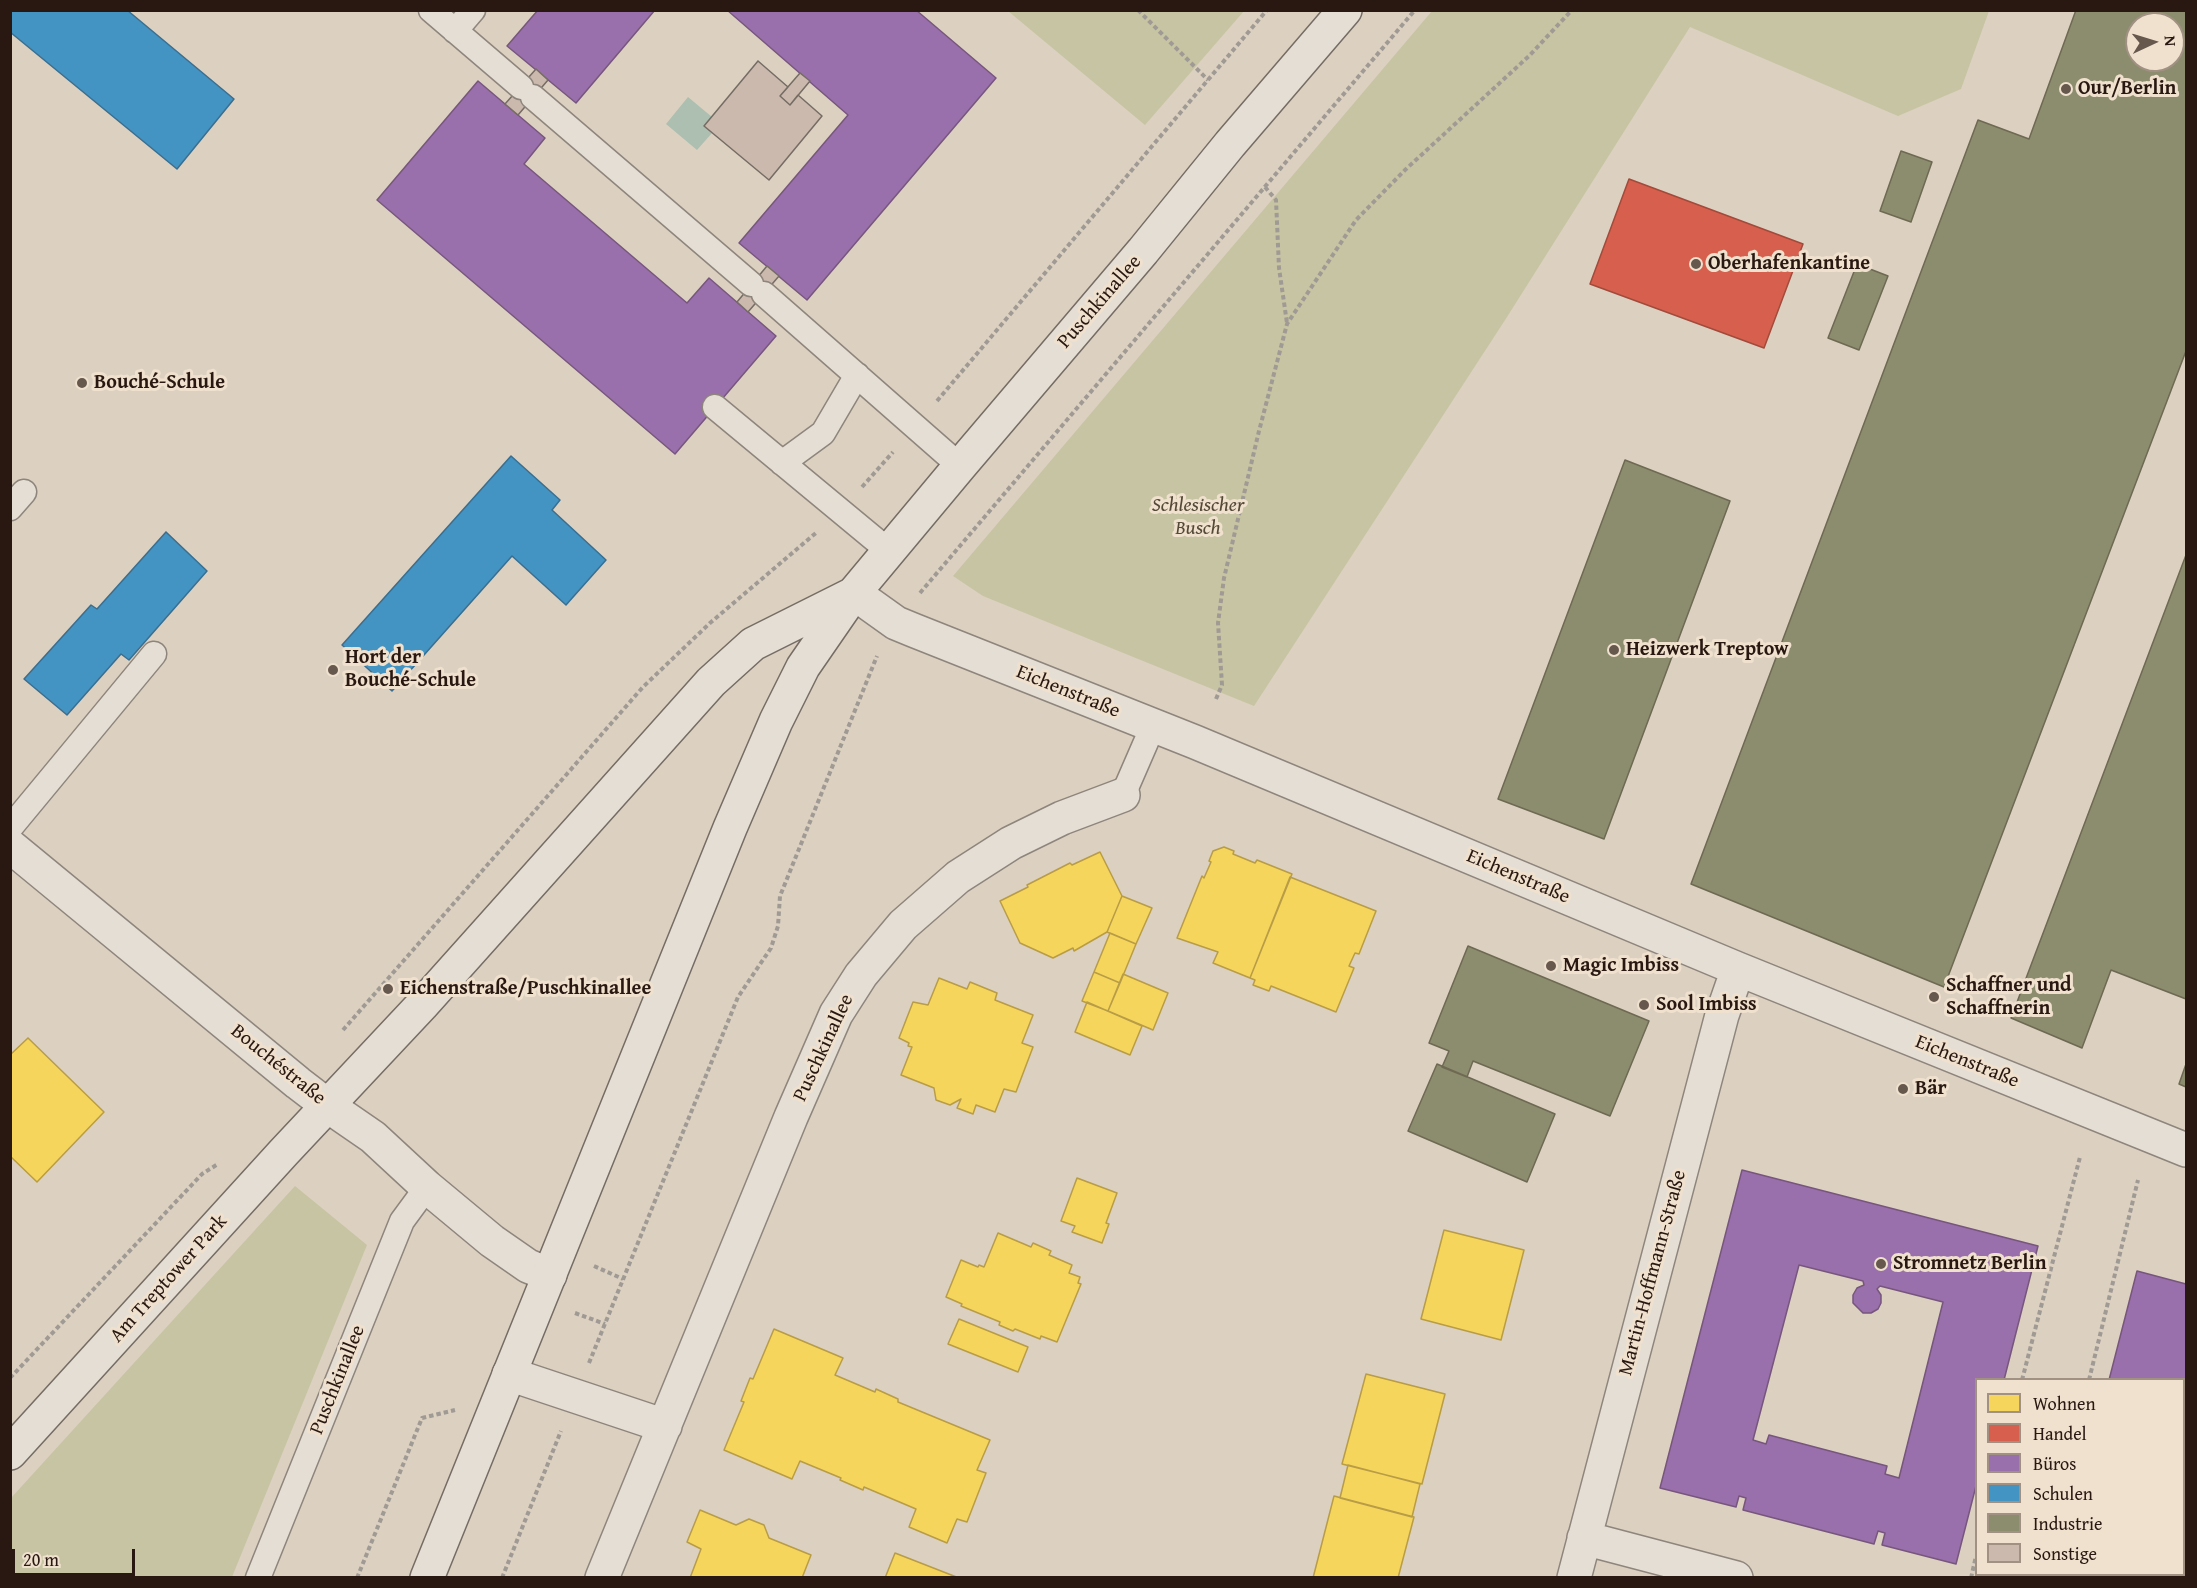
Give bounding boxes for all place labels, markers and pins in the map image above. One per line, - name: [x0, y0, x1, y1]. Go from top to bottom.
- place label: Our/Berlin: [2078, 77, 2176, 101]
- marker: Our/Berlin: [2059, 82, 2073, 96]
- place label: Oberhafenkantine: [1708, 252, 1870, 276]
- marker: Oberhafenkantine: [1689, 257, 1703, 271]
- place label: Bouché-Schule: [94, 371, 225, 395]
- marker: Bouché-Schule: [75, 376, 89, 390]
- place label: Heizwerk Treptow: [1626, 638, 1788, 662]
- marker: Heizwerk Treptow: [1607, 643, 1621, 657]
- place label: Hort der Bouché-Schule: [345, 646, 476, 693]
- marker: Hort der Bouché-Schule: [326, 663, 340, 677]
- place label: Magic Imbiss: [1563, 954, 1679, 978]
- marker: Magic Imbiss: [1544, 959, 1558, 973]
- place label: Schaffner und Schaffnerin: [1946, 974, 2071, 1021]
- place label: Eichenstraße/Puschkinallee: [400, 977, 651, 1001]
- marker: Eichenstraße/Puschkinallee: [381, 982, 395, 996]
- marker: Schaffner und Schaffnerin: [1927, 990, 1941, 1004]
- place label: Sool Imbiss: [1656, 993, 1757, 1017]
- marker: Sool Imbiss: [1637, 998, 1651, 1012]
- place label: Bär: [1915, 1077, 1947, 1101]
- marker: Bär: [1896, 1082, 1910, 1096]
- place label: Stromnetz Berlin: [1893, 1252, 2046, 1276]
- marker: Stromnetz Berlin: [1874, 1257, 1888, 1271]

